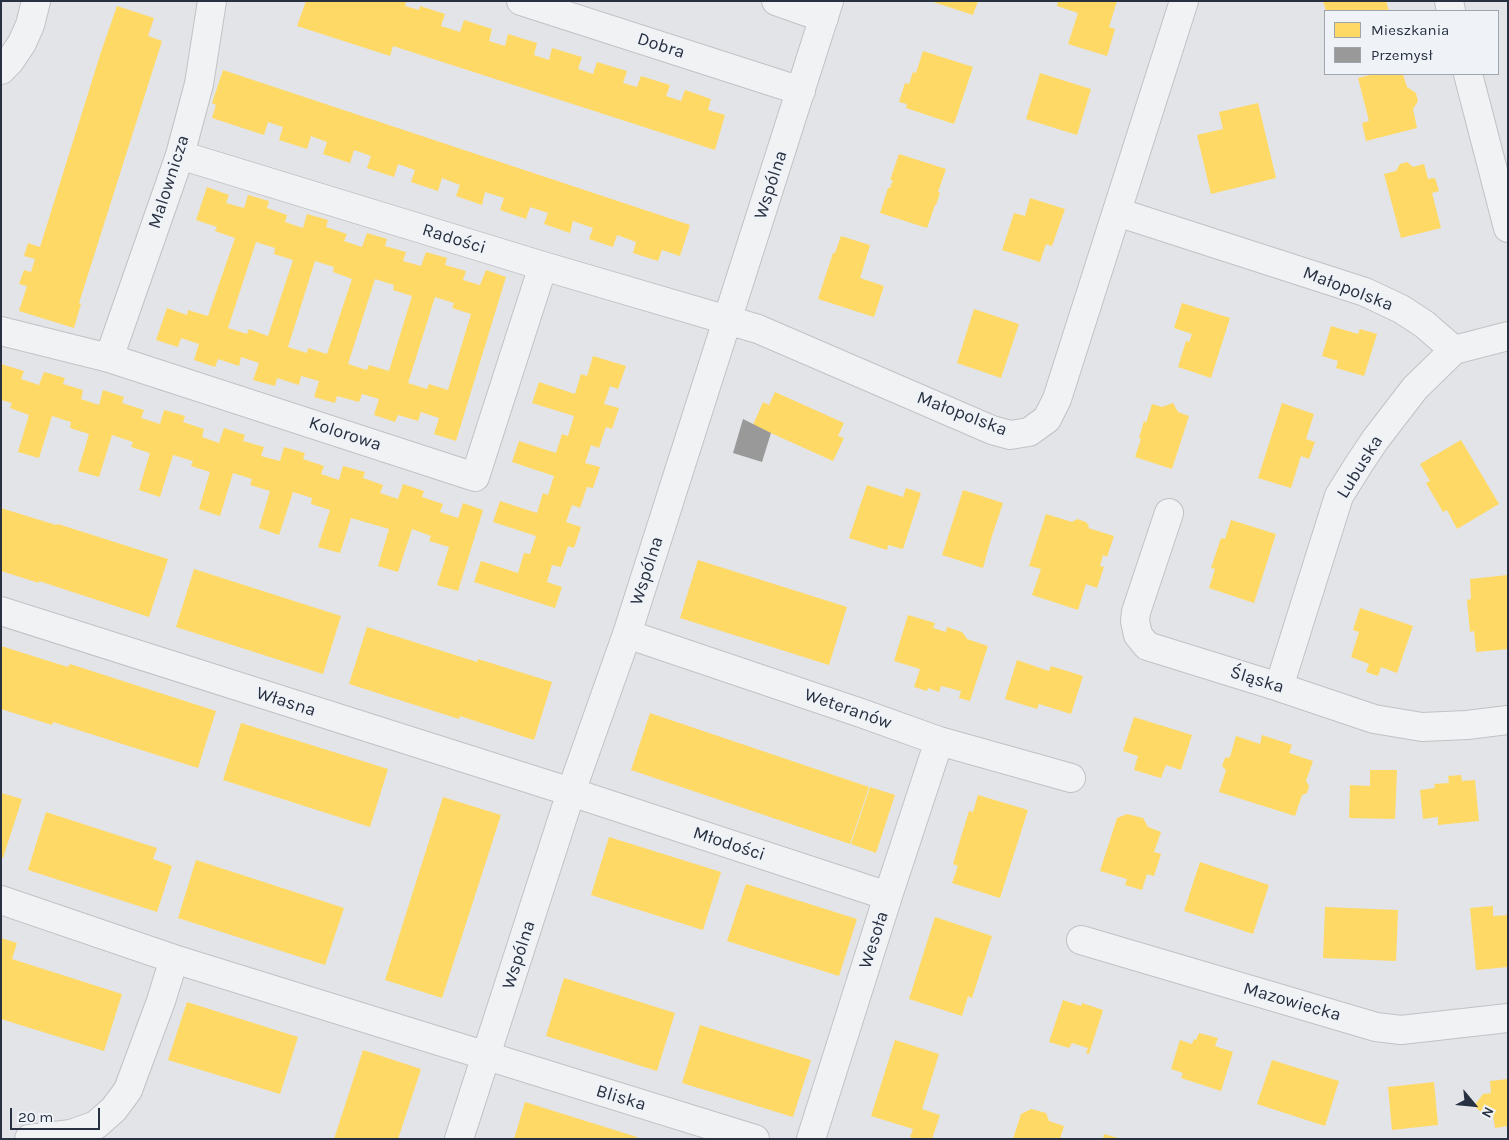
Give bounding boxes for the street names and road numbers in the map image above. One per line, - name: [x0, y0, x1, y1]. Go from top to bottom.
- street label: Dobra: [634, 28, 688, 64]
- street label: Malownicza: [144, 133, 194, 231]
- street label: Wspólna: [750, 148, 792, 222]
- street label: Radości: [420, 219, 488, 259]
- street label: Małopolska: [1300, 262, 1396, 316]
- street label: Małopolska: [914, 387, 1010, 441]
- street label: Kolorowa: [306, 412, 384, 456]
- street label: Lubuska: [1332, 431, 1388, 503]
- street label: Wspólna: [626, 534, 668, 608]
- street label: Śląska: [1227, 662, 1287, 698]
- street label: Własna: [254, 682, 318, 722]
- street label: Weteranów: [801, 684, 895, 734]
- street label: Młodości: [690, 822, 768, 866]
- street label: Wesoła: [855, 909, 893, 971]
- street label: Wspólna: [498, 918, 540, 992]
- street label: Mazowiecka: [1241, 978, 1343, 1026]
- street label: Bliska: [593, 1080, 649, 1116]

